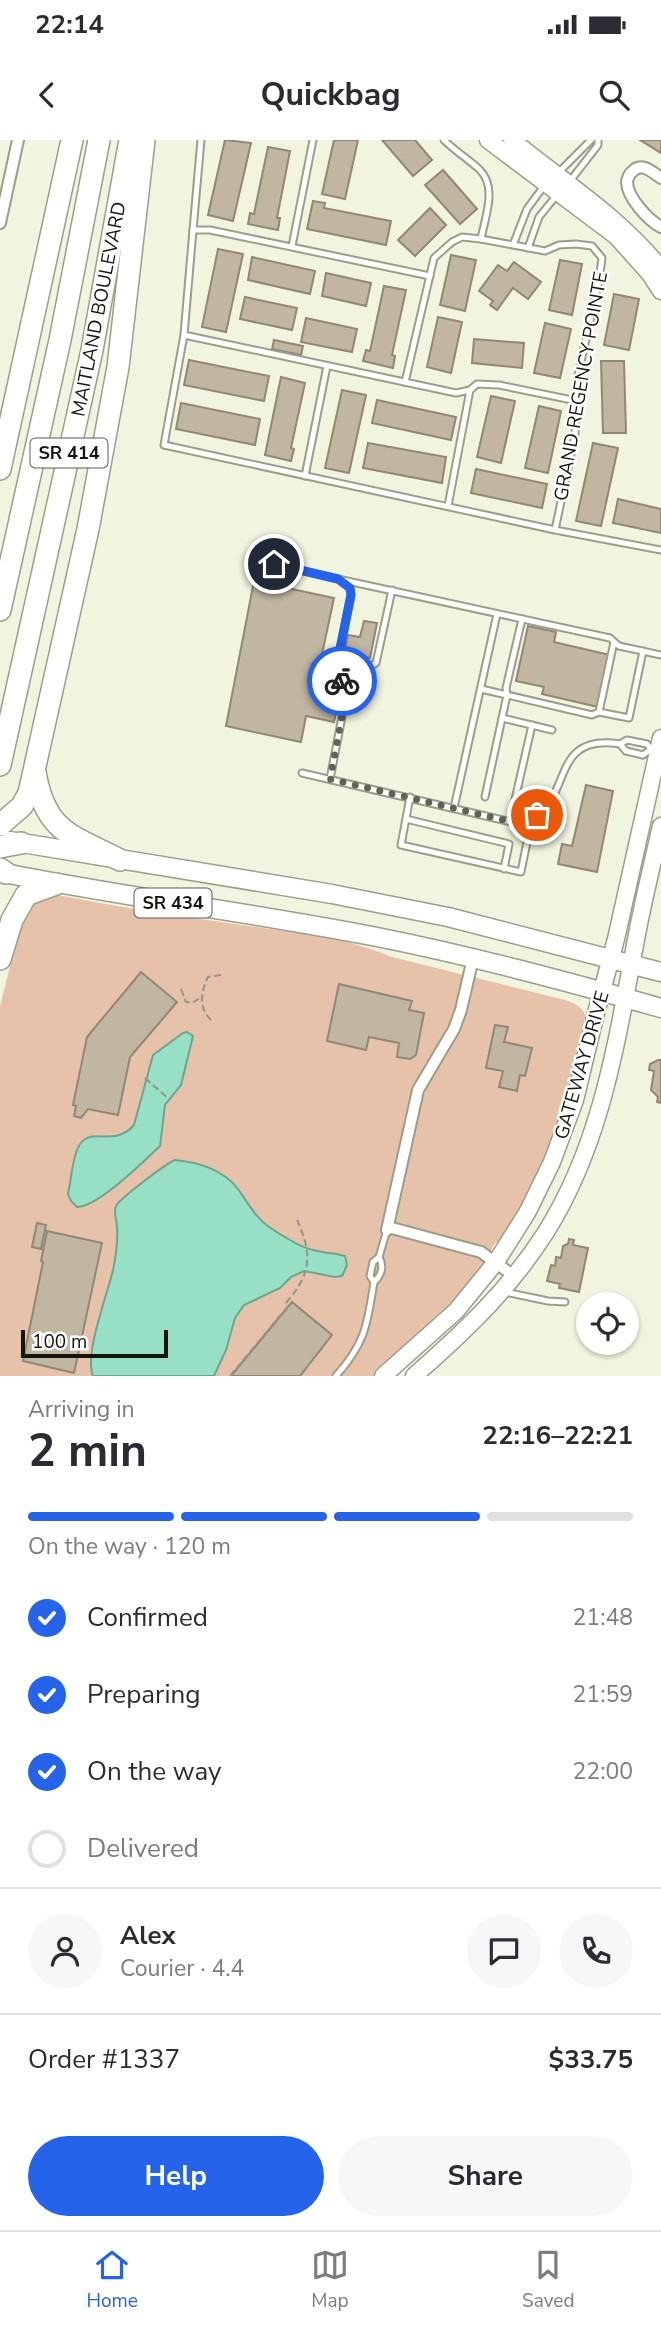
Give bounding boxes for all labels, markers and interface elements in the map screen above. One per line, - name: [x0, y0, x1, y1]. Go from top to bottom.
- text: 22:14: [35, 7, 104, 42]
- text: Quickbag: [260, 73, 401, 116]
- icon: back: [28, 76, 66, 114]
- icon: search: [595, 76, 633, 114]
- street label: MAITLAND BOULEVARD: [65, 199, 133, 419]
- street label: GRAND REGENCY POINTE: [548, 269, 614, 503]
- road number: SR 414: [31, 438, 108, 468]
- pin: [244, 534, 304, 594]
- icon: home: [255, 545, 293, 583]
- courier: [307, 646, 377, 716]
- icon: bike: [323, 662, 361, 700]
- pin: [507, 785, 567, 845]
- icon: bag: [518, 796, 556, 834]
- road number: SR 434: [134, 888, 212, 918]
- street label: GATEWAY DRIVE: [548, 988, 616, 1142]
- map controls: [576, 1292, 639, 1355]
- button: locate: [576, 1292, 639, 1355]
- scale bar: [21, 1327, 168, 1359]
- text: 100 m: [32, 1329, 87, 1355]
- text: Arriving in: [28, 1394, 135, 1425]
- text: 22:16–22:21: [482, 1418, 633, 1453]
- text: 2 min: [28, 1419, 147, 1482]
- text: On the way · 120 m: [28, 1531, 231, 1562]
- icon: check: [28, 1599, 66, 1637]
- text: Confirmed: [87, 1600, 208, 1635]
- text: 21:48: [573, 1602, 633, 1633]
- icon: check: [28, 1676, 66, 1714]
- text: Preparing: [87, 1677, 200, 1712]
- text: 21:59: [573, 1679, 633, 1710]
- icon: check: [28, 1753, 66, 1791]
- text: On the way: [87, 1754, 221, 1789]
- text: 22:00: [573, 1756, 633, 1787]
- text: Delivered: [87, 1831, 199, 1866]
- button: person: [28, 1914, 102, 1988]
- button: chat: [467, 1914, 541, 1988]
- button: phone: [559, 1914, 633, 1988]
- text: Alex: [120, 1918, 176, 1953]
- text: Courier · 4.4: [120, 1953, 244, 1984]
- text: Order #1337: [28, 2042, 180, 2077]
- text: $33.75: [549, 2042, 633, 2077]
- button: Help: [28, 2136, 324, 2216]
- button: Share: [338, 2136, 633, 2216]
- tab: Home: [87, 2246, 138, 2314]
- tab: Map: [311, 2246, 349, 2314]
- tab: Saved: [522, 2246, 574, 2314]

